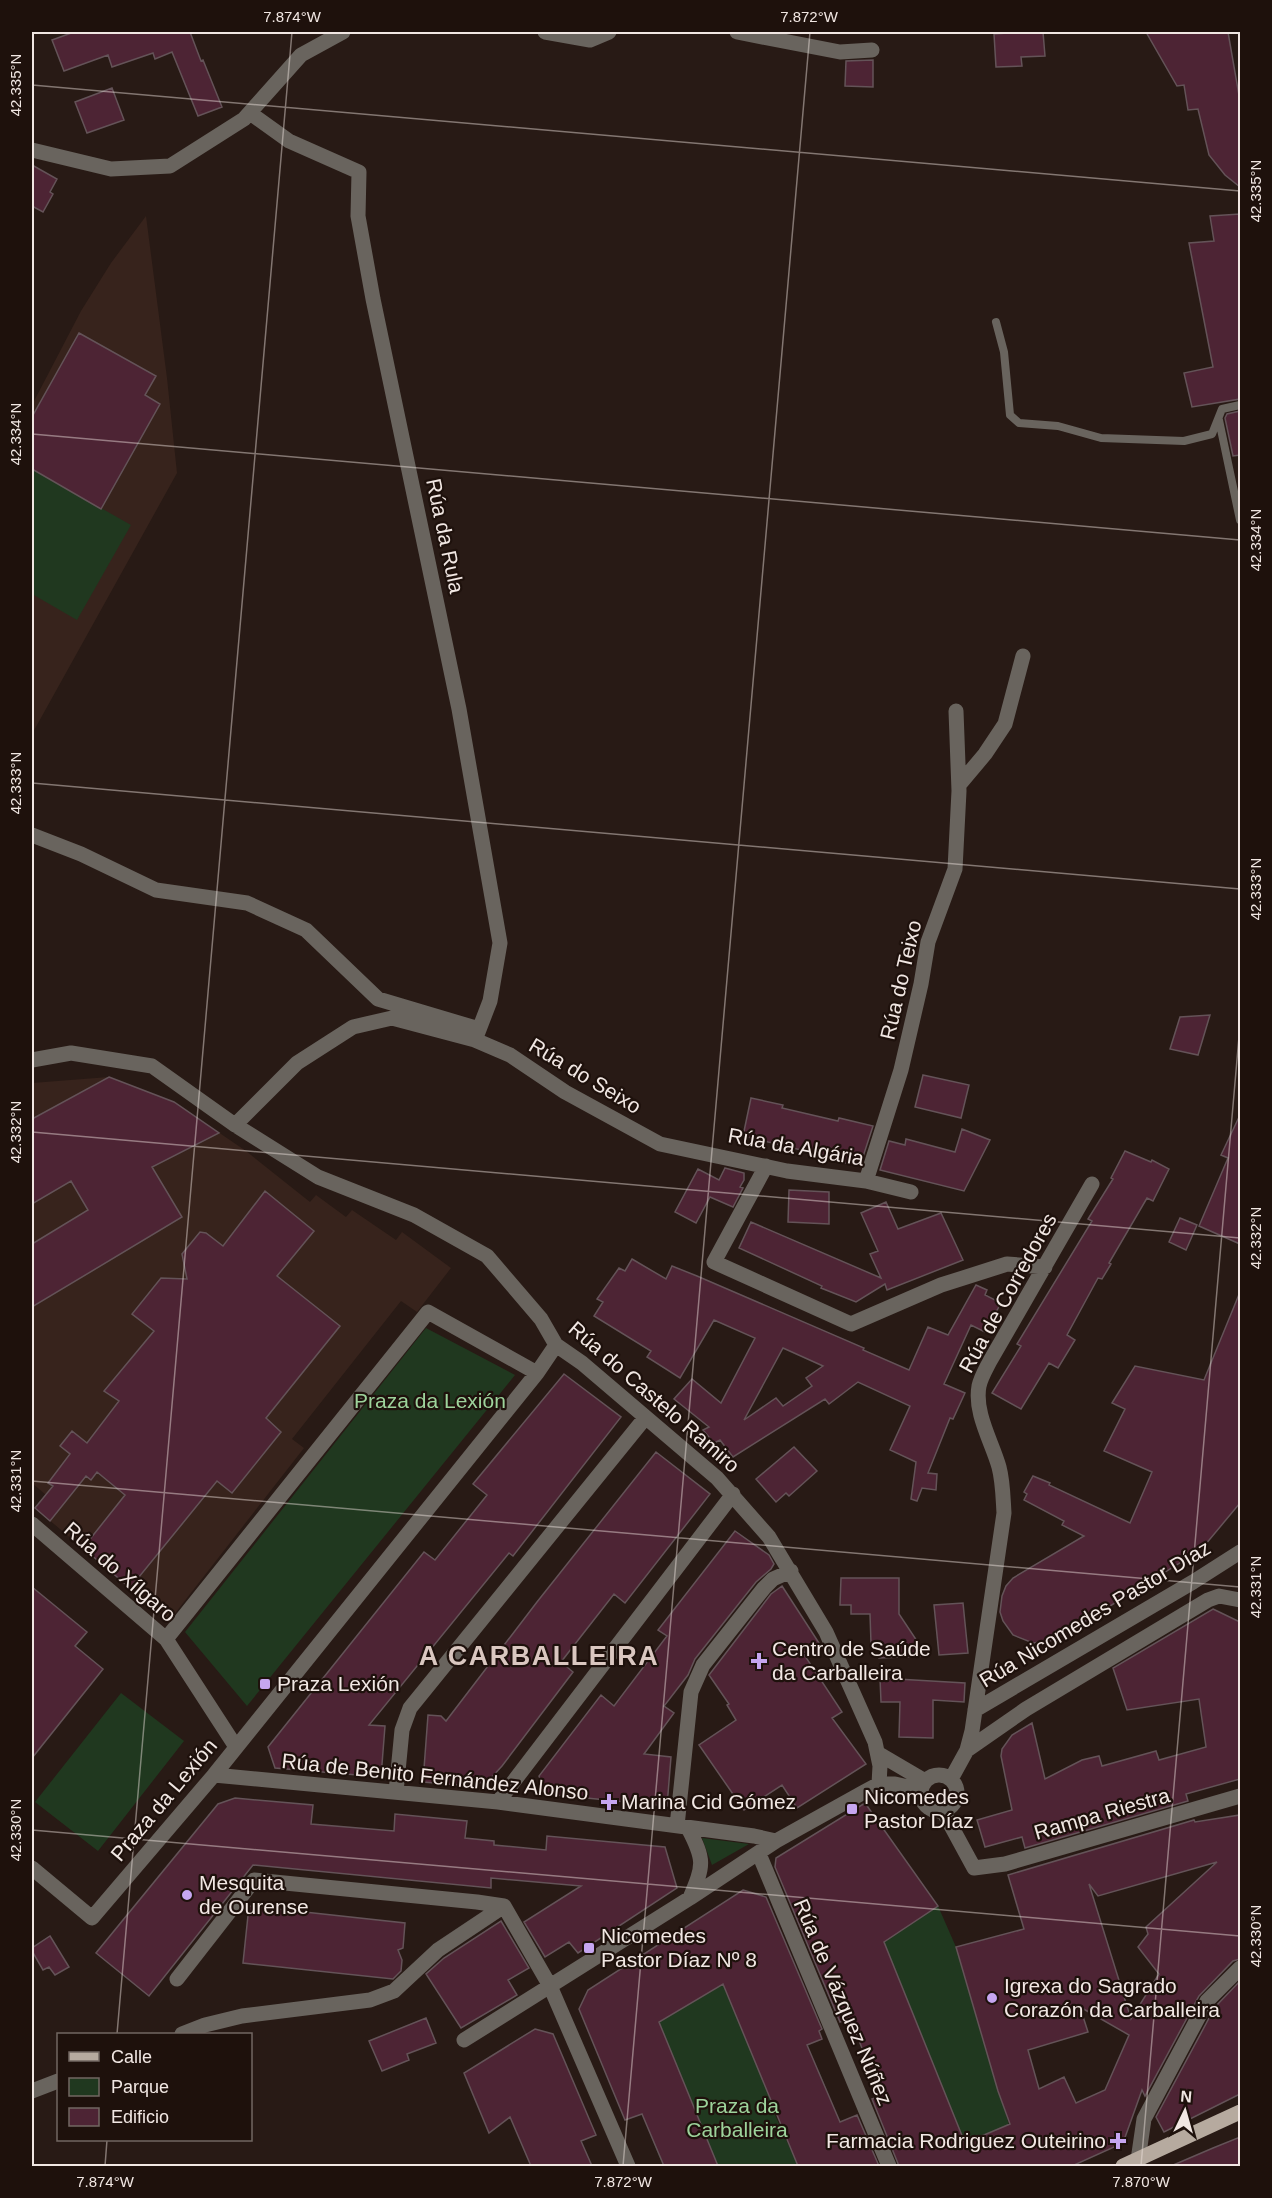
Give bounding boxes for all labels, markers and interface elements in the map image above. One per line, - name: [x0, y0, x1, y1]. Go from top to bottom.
- text: 7.874°W: [263, 8, 322, 25]
- text: 7.872°W: [780, 8, 839, 25]
- text: 42.335°N: [7, 54, 24, 116]
- text: 42.335°N: [1247, 160, 1264, 222]
- text: 42.334°N: [7, 403, 24, 465]
- street label: Rúa da Rula: [422, 476, 469, 596]
- text: 42.334°N: [1247, 509, 1264, 571]
- text: 42.333°N: [7, 752, 24, 814]
- text: 42.333°N: [1247, 858, 1264, 920]
- street label: Rúa do Teixo: [876, 918, 925, 1042]
- street label: Rúa do Seixo: [525, 1033, 645, 1118]
- text: 42.332°N: [7, 1101, 24, 1163]
- street label: Rúa da Algária: [726, 1123, 866, 1170]
- text: 42.332°N: [1247, 1207, 1264, 1269]
- street label: Rúa de Corredores: [954, 1209, 1061, 1376]
- street label: Rúa do Castelo Ramiro: [564, 1316, 744, 1477]
- park label: Praza da Lexión: [354, 1389, 506, 1412]
- text: 42.331°N: [7, 1450, 24, 1512]
- street label: Rúa do Xílgaro: [60, 1517, 181, 1626]
- street label: Rúa Nicomedes Pastor Díaz: [975, 1535, 1214, 1692]
- text: 42.331°N: [1247, 1556, 1264, 1618]
- place label: Centro de Saúde da Carballeira: [772, 1637, 931, 1684]
- district label: A CARBALLEIRA: [419, 1641, 659, 1671]
- marker: Centro de Saúde da Carballeira: [750, 1652, 768, 1670]
- place label: Praza Lexión: [277, 1672, 400, 1695]
- marker: Praza Lexión: [258, 1677, 272, 1691]
- street label: Praza da Lexión: [106, 1734, 221, 1865]
- street label: Rúa de Benito Fernández Alonso: [281, 1749, 590, 1804]
- street label: Rampa Riestra: [1031, 1783, 1173, 1844]
- place label: Nicomedes Pastor Díaz: [864, 1785, 974, 1832]
- place label: Marina Cid Gómez: [621, 1790, 796, 1813]
- marker: Marina Cid Gómez: [602, 1795, 616, 1809]
- text: 42.330°N: [7, 1799, 24, 1861]
- marker: Nicomedes Pastor Díaz: [845, 1802, 859, 1816]
- place label: Mesquita de Ourense: [199, 1871, 309, 1918]
- marker: Mesquita de Ourense: [180, 1888, 194, 1902]
- street label: Rúa de Vázquez Núñez: [790, 1895, 897, 2108]
- text: 42.330°N: [1247, 1905, 1264, 1967]
- place label: Nicomedes Pastor Díaz Nº 8: [601, 1924, 757, 1971]
- marker: Nicomedes Pastor Díaz Nº 8: [582, 1941, 596, 1955]
- place label: Igrexa do Sagrado Corazón da Carballeira: [1004, 1974, 1220, 2021]
- marker: Igrexa do Sagrado Corazón da Carballeira: [985, 1991, 999, 2005]
- legend: [57, 2033, 252, 2141]
- text: Calle: [111, 2047, 152, 2067]
- text: Parque: [111, 2077, 169, 2097]
- north arrow: [1155, 2081, 1215, 2141]
- text: N: [1180, 2088, 1193, 2106]
- park label: Praza da Carballeira: [686, 2094, 788, 2141]
- text: Edificio: [111, 2107, 169, 2127]
- place label: Farmacia Rodriguez Outeirino: [826, 2129, 1106, 2152]
- marker: Farmacia Rodriguez Outeirino: [1111, 2134, 1125, 2148]
- text: 7.874°W: [76, 2173, 135, 2190]
- text: 7.872°W: [594, 2173, 653, 2190]
- text: 7.870°W: [1112, 2173, 1171, 2190]

